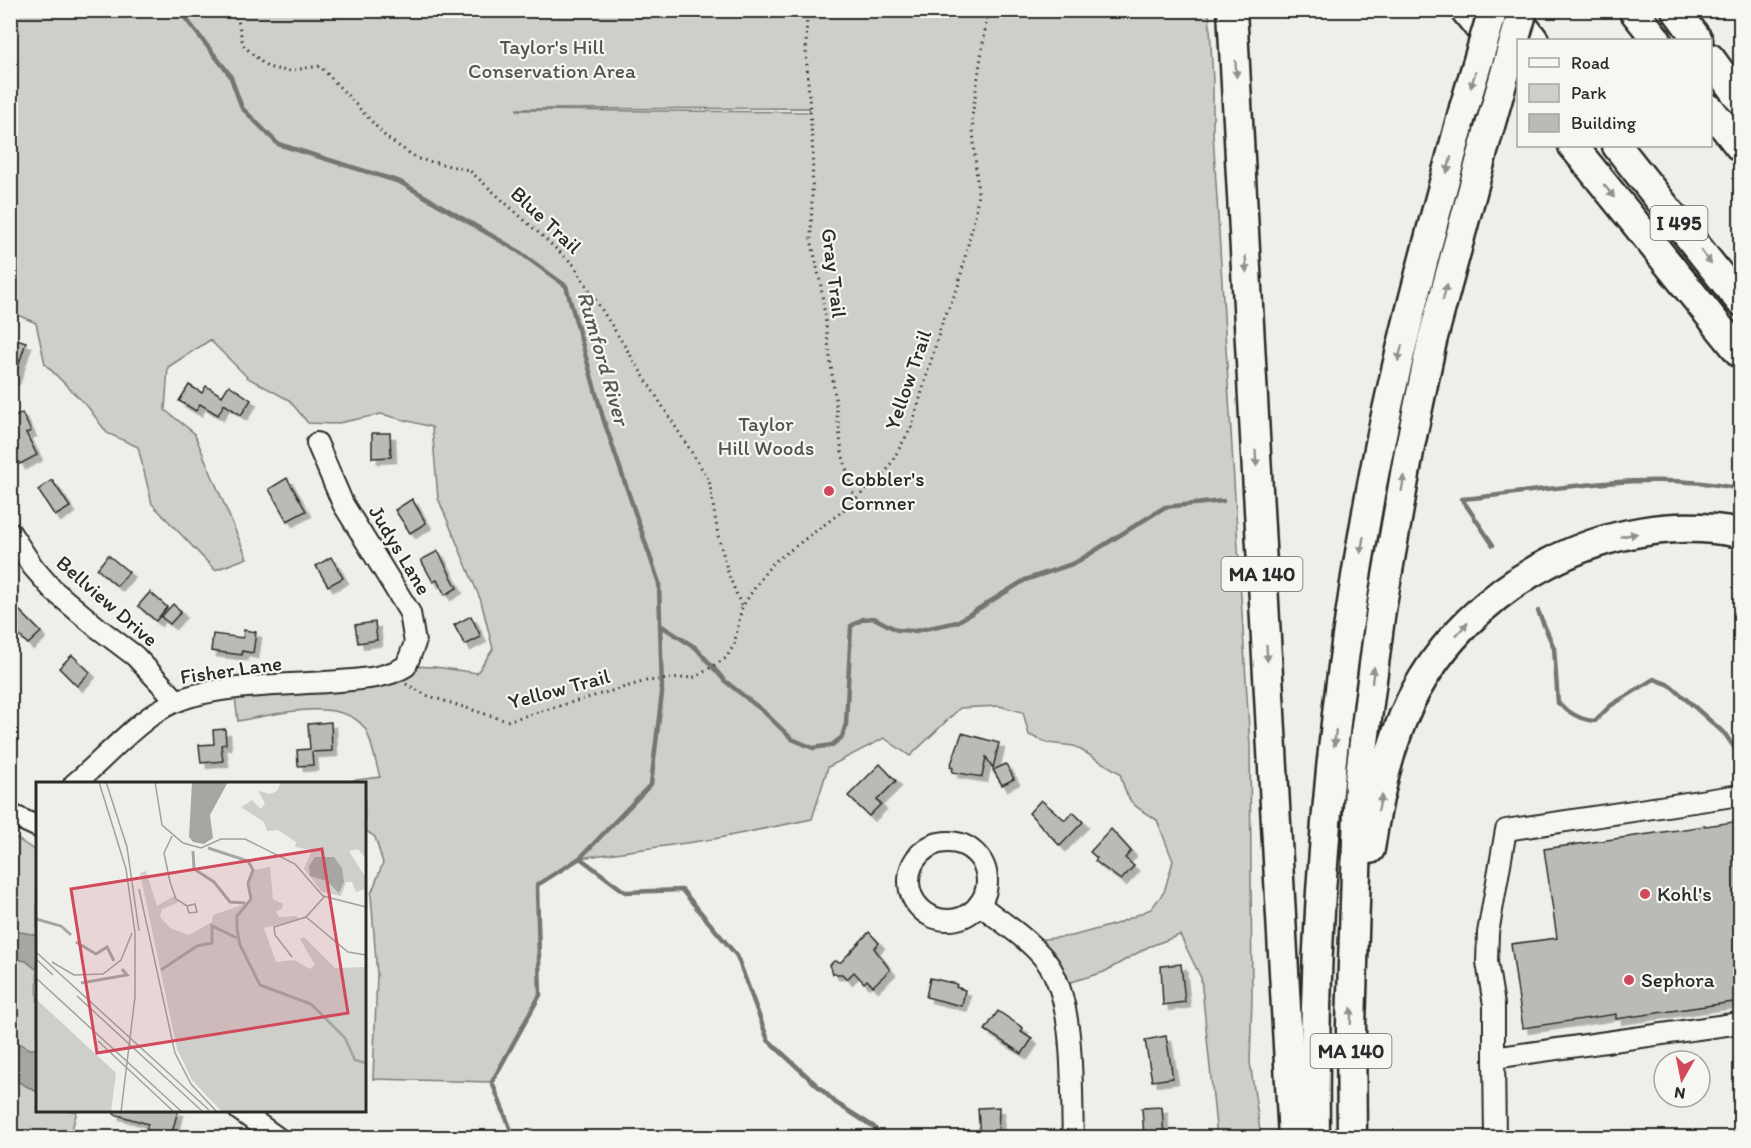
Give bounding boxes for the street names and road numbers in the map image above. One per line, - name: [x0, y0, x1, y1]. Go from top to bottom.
- street label: Blue Trail: [506, 181, 587, 259]
- road number: I 495: [1650, 206, 1708, 240]
- street label: Gray Trail: [817, 227, 852, 319]
- street label: Yellow Trail: [879, 326, 936, 433]
- street label: Judys Lane: [364, 500, 437, 599]
- street label: Bellview Drive: [51, 550, 163, 652]
- road number: MA 140: [1222, 557, 1302, 591]
- street label: Fisher Lane: [178, 650, 283, 689]
- street label: Yellow Trail: [505, 663, 613, 714]
- road number: MA 140: [1310, 1034, 1392, 1068]

